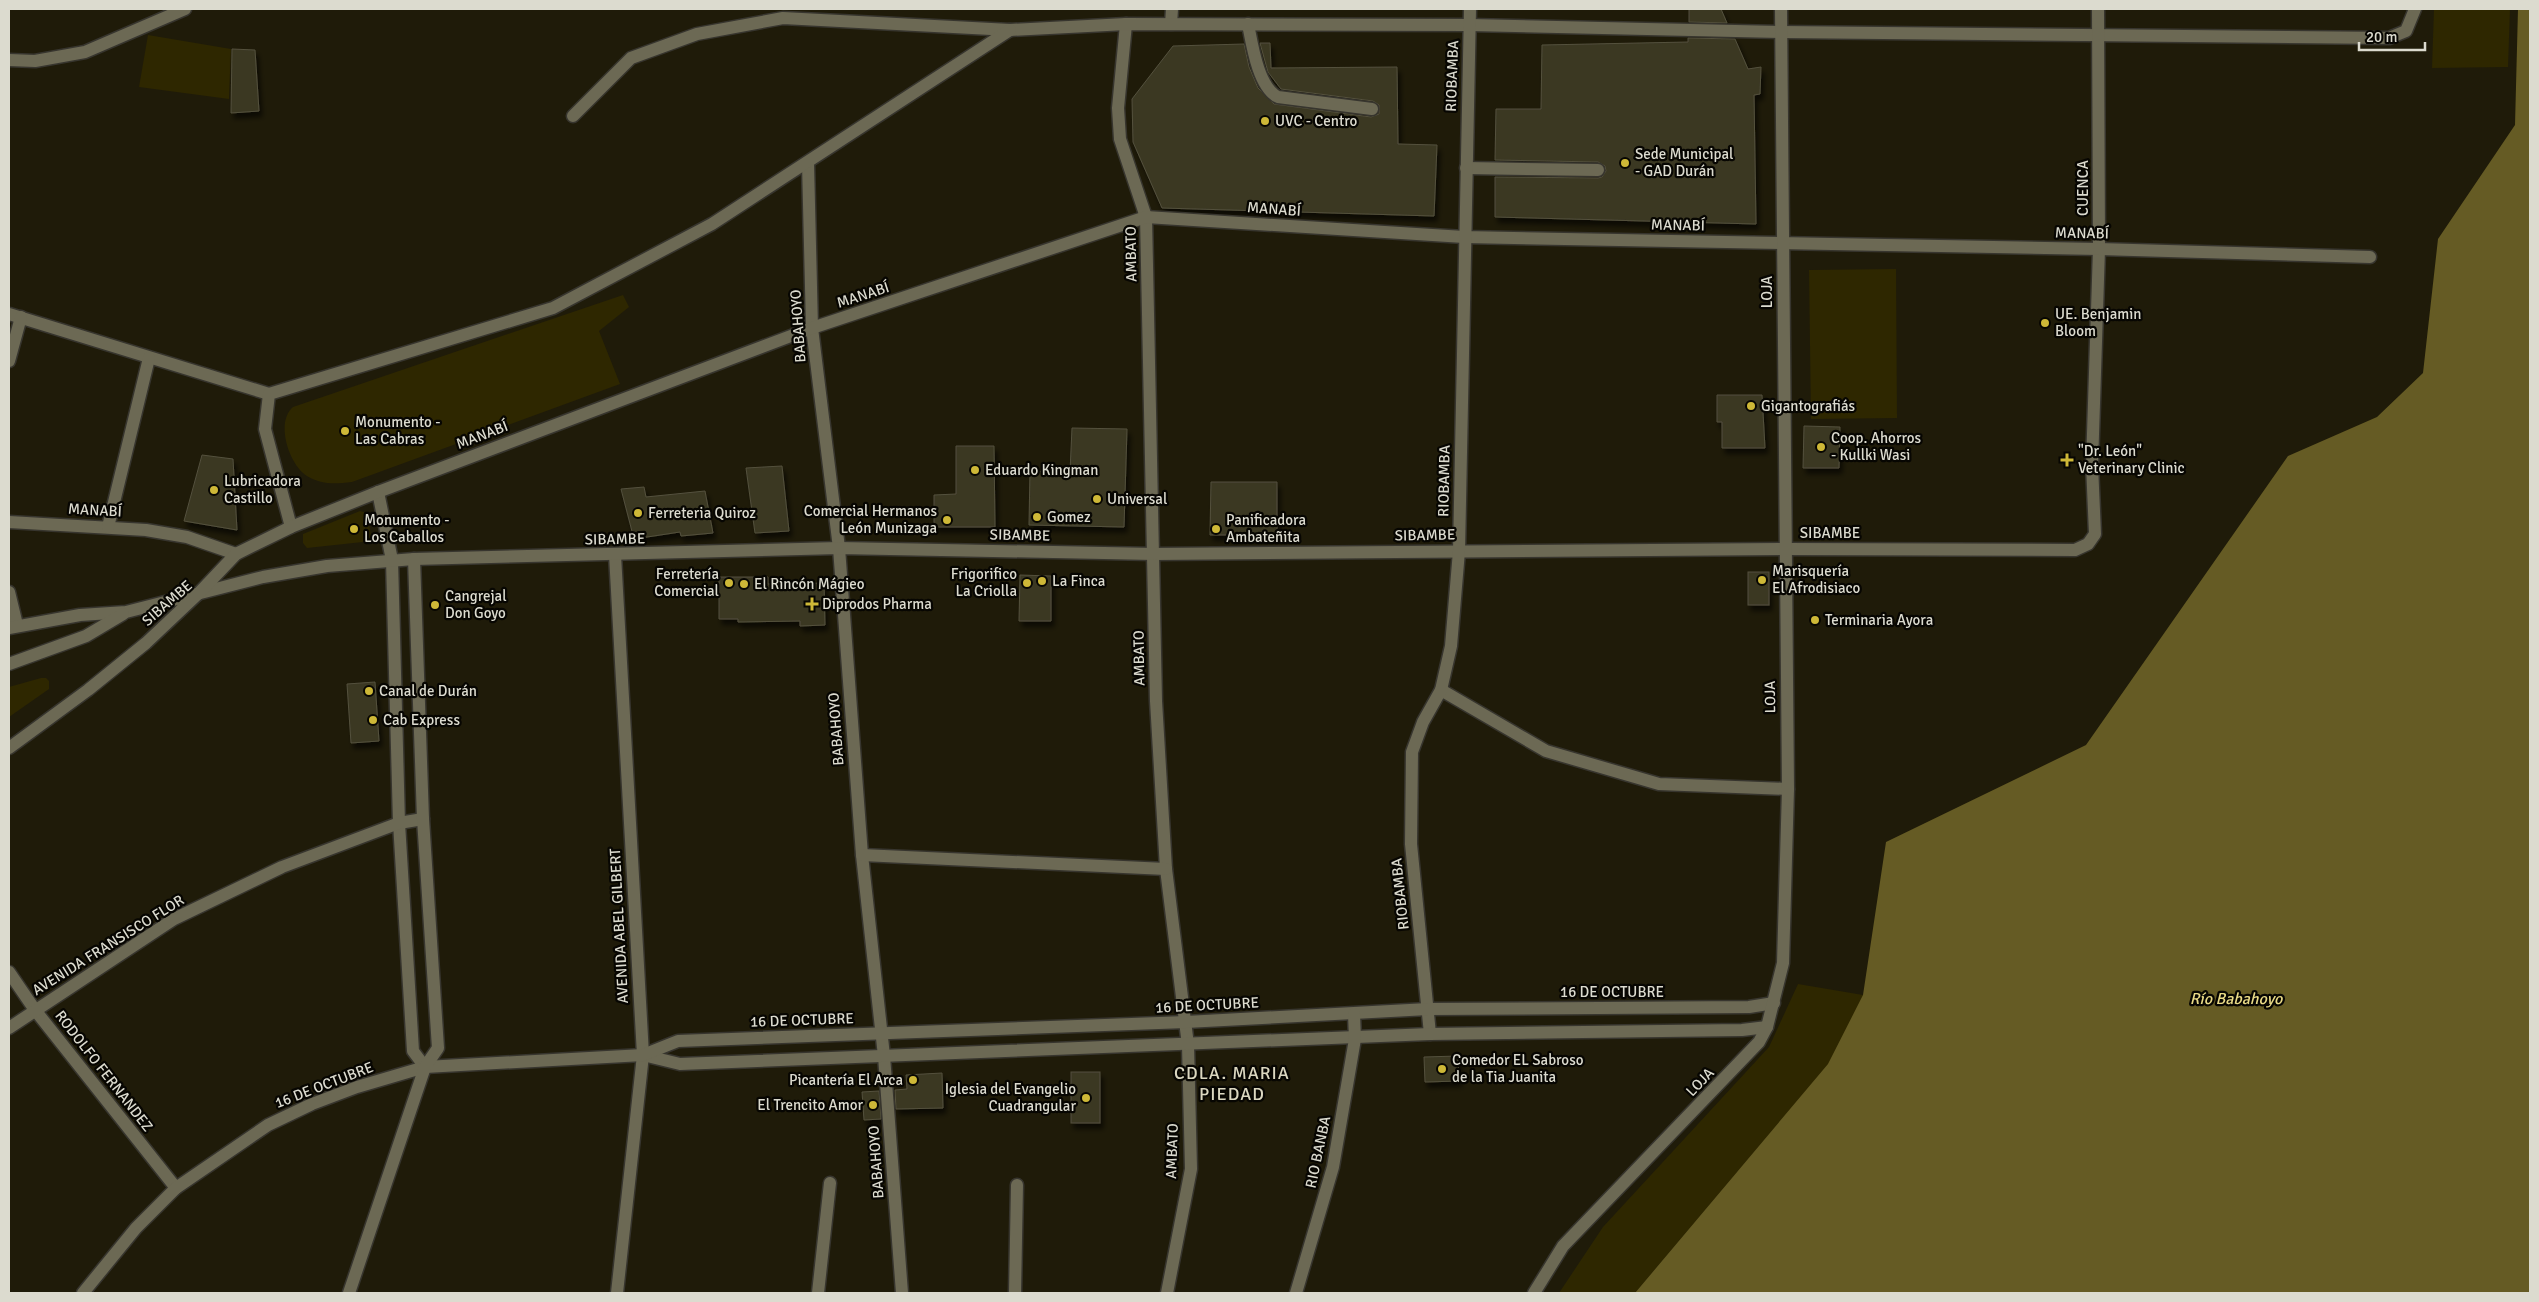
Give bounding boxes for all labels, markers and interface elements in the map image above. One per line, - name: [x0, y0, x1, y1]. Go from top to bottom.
- scale bar: [2359, 20, 2425, 52]
- text: 20 m: [2366, 28, 2397, 46]
- street label: RIOBAMBA: [1442, 40, 1462, 112]
- place label: UVC - Centro: [1275, 112, 1357, 130]
- marker: UVC - Centro: [1259, 115, 1271, 127]
- place label: Sede Municipal - GAD Durán: [1635, 145, 1733, 180]
- marker: Sede Municipal - GAD Durán: [1619, 157, 1631, 169]
- street label: CUENCA: [2074, 160, 2092, 216]
- street label: MANABÍ: [1246, 197, 1302, 220]
- street label: MANABÍ: [1651, 215, 1706, 234]
- street label: MANABÍ: [2055, 223, 2110, 242]
- street label: AMBATO: [1122, 226, 1140, 282]
- street label: LOJA: [1758, 276, 1776, 308]
- street label: MANABÍ: [834, 277, 892, 312]
- street label: BABAHOYO: [786, 289, 810, 363]
- place label: UE. Benjamin Bloom: [2055, 305, 2142, 340]
- marker: UE. Benjamin Bloom: [2039, 317, 2051, 329]
- place label: Gigantografiás: [1761, 397, 1856, 415]
- marker: Gigantografiás: [1745, 400, 1757, 412]
- place label: Monumento - Las Cabras: [355, 413, 440, 448]
- street label: MANABÍ: [453, 416, 511, 453]
- marker: Monumento - Las Cabras: [339, 425, 351, 437]
- place label: Coop. Ahorros - Kullki Wasi: [1831, 429, 1921, 464]
- marker: Coop. Ahorros - Kullki Wasi: [1815, 441, 1827, 453]
- place label: "Dr. León" Veterinary Clinic: [2078, 442, 2185, 477]
- street label: RIOBAMBA: [1434, 445, 1454, 517]
- marker: "Dr. León" Veterinary Clinic: [2060, 453, 2074, 467]
- place label: Eduardo Kingman: [985, 461, 1098, 479]
- marker: Eduardo Kingman: [969, 464, 981, 476]
- place label: Lubricadora Castillo: [224, 472, 301, 507]
- marker: Lubricadora Castillo: [208, 484, 220, 496]
- place label: Universal: [1107, 490, 1167, 508]
- marker: Universal: [1091, 493, 1103, 505]
- street label: MANABÍ: [67, 499, 123, 520]
- place label: Comercial Hermanos León Munizaga: [804, 502, 937, 537]
- place label: Ferreteria Quiroz: [648, 504, 756, 522]
- marker: Ferreteria Quiroz: [632, 507, 644, 519]
- place label: Gomez: [1047, 508, 1091, 526]
- place label: Monumento - Los Caballos: [364, 511, 449, 546]
- marker: Gomez: [1031, 511, 1043, 523]
- place label: Panificadora Ambateñita: [1226, 511, 1306, 546]
- marker: Comercial Hermanos León Munizaga: [941, 514, 953, 526]
- marker: Monumento - Los Caballos: [348, 523, 360, 535]
- marker: Panificadora Ambateñita: [1210, 523, 1222, 535]
- street label: SIBAMBE: [1800, 524, 1860, 542]
- street label: SIBAMBE: [990, 525, 1050, 545]
- street label: SIBAMBE: [1395, 525, 1455, 545]
- street label: SIBAMBE: [585, 529, 645, 549]
- place label: Marisquería El Afrodisiaco: [1772, 562, 1861, 597]
- place label: Ferretería Comercial: [654, 565, 719, 600]
- place label: Frigorifico La Criolla: [951, 565, 1017, 600]
- place label: La Finca: [1052, 572, 1105, 590]
- marker: Marisquería El Afrodisiaco: [1756, 574, 1768, 586]
- place label: El Rincón Mágieo: [754, 575, 865, 593]
- marker: La Finca: [1036, 575, 1048, 587]
- street label: SIBAMBE: [138, 576, 196, 630]
- marker: Ferretería Comercial: [723, 577, 735, 589]
- marker: Frigorifico La Criolla: [1021, 577, 1033, 589]
- marker: El Rincón Mágieo: [738, 578, 750, 590]
- place label: Cangrejal Don Goyo: [445, 587, 507, 622]
- place label: Diprodos Pharma: [822, 595, 932, 613]
- marker: Diprodos Pharma: [806, 598, 818, 610]
- marker: Cangrejal Don Goyo: [429, 599, 441, 611]
- place label: Terminaria Ayora: [1825, 611, 1933, 629]
- marker: Terminaria Ayora: [1809, 614, 1821, 626]
- street label: AMBATO: [1130, 630, 1148, 686]
- street label: LOJA: [1761, 681, 1779, 713]
- place label: Canal de Durán: [379, 682, 477, 700]
- marker: Canal de Durán: [363, 685, 375, 697]
- street label: BABAHOYO: [824, 692, 848, 766]
- place label: Cab Express: [383, 711, 460, 729]
- marker: Cab Express: [367, 714, 379, 726]
- street label: AVENIDA ABEL GILBERT: [606, 847, 632, 1004]
- street label: RIOBAMBA: [1387, 857, 1413, 931]
- street label: AVENIDA FRANSISCO FLOR: [29, 891, 187, 999]
- street label: 16 DE OCTUBRE: [1560, 983, 1664, 1001]
- water label: Río Babahoyo: [2190, 989, 2283, 1009]
- street label: 16 DE OCTUBRE: [1155, 993, 1259, 1017]
- street label: RODOLFO FERNANDEZ: [51, 1007, 157, 1135]
- street label: 16 DE OCTUBRE: [750, 1009, 854, 1031]
- place label: Comedor EL Sabroso de la Tia Juanita: [1452, 1051, 1584, 1086]
- street label: 16 DE OCTUBRE: [272, 1058, 376, 1112]
- district label: CDLA. MARIA PIEDAD: [1174, 1062, 1290, 1105]
- marker: Comedor EL Sabroso de la Tia Juanita: [1436, 1063, 1448, 1075]
- street label: LOJA: [1682, 1064, 1718, 1100]
- place label: Picantería El Arca: [789, 1071, 903, 1089]
- marker: Picantería El Arca: [907, 1074, 919, 1086]
- place label: Iglesia del Evangelio Cuadrangular: [945, 1080, 1076, 1115]
- marker: Iglesia del Evangelio Cuadrangular: [1080, 1092, 1092, 1104]
- place label: El Trencito Amor: [757, 1096, 863, 1114]
- marker: El Trencito Amor: [867, 1099, 879, 1111]
- street label: RIO BANBA: [1302, 1114, 1334, 1190]
- street label: AMBATO: [1162, 1123, 1182, 1179]
- street label: BABAHOYO: [864, 1125, 888, 1199]

